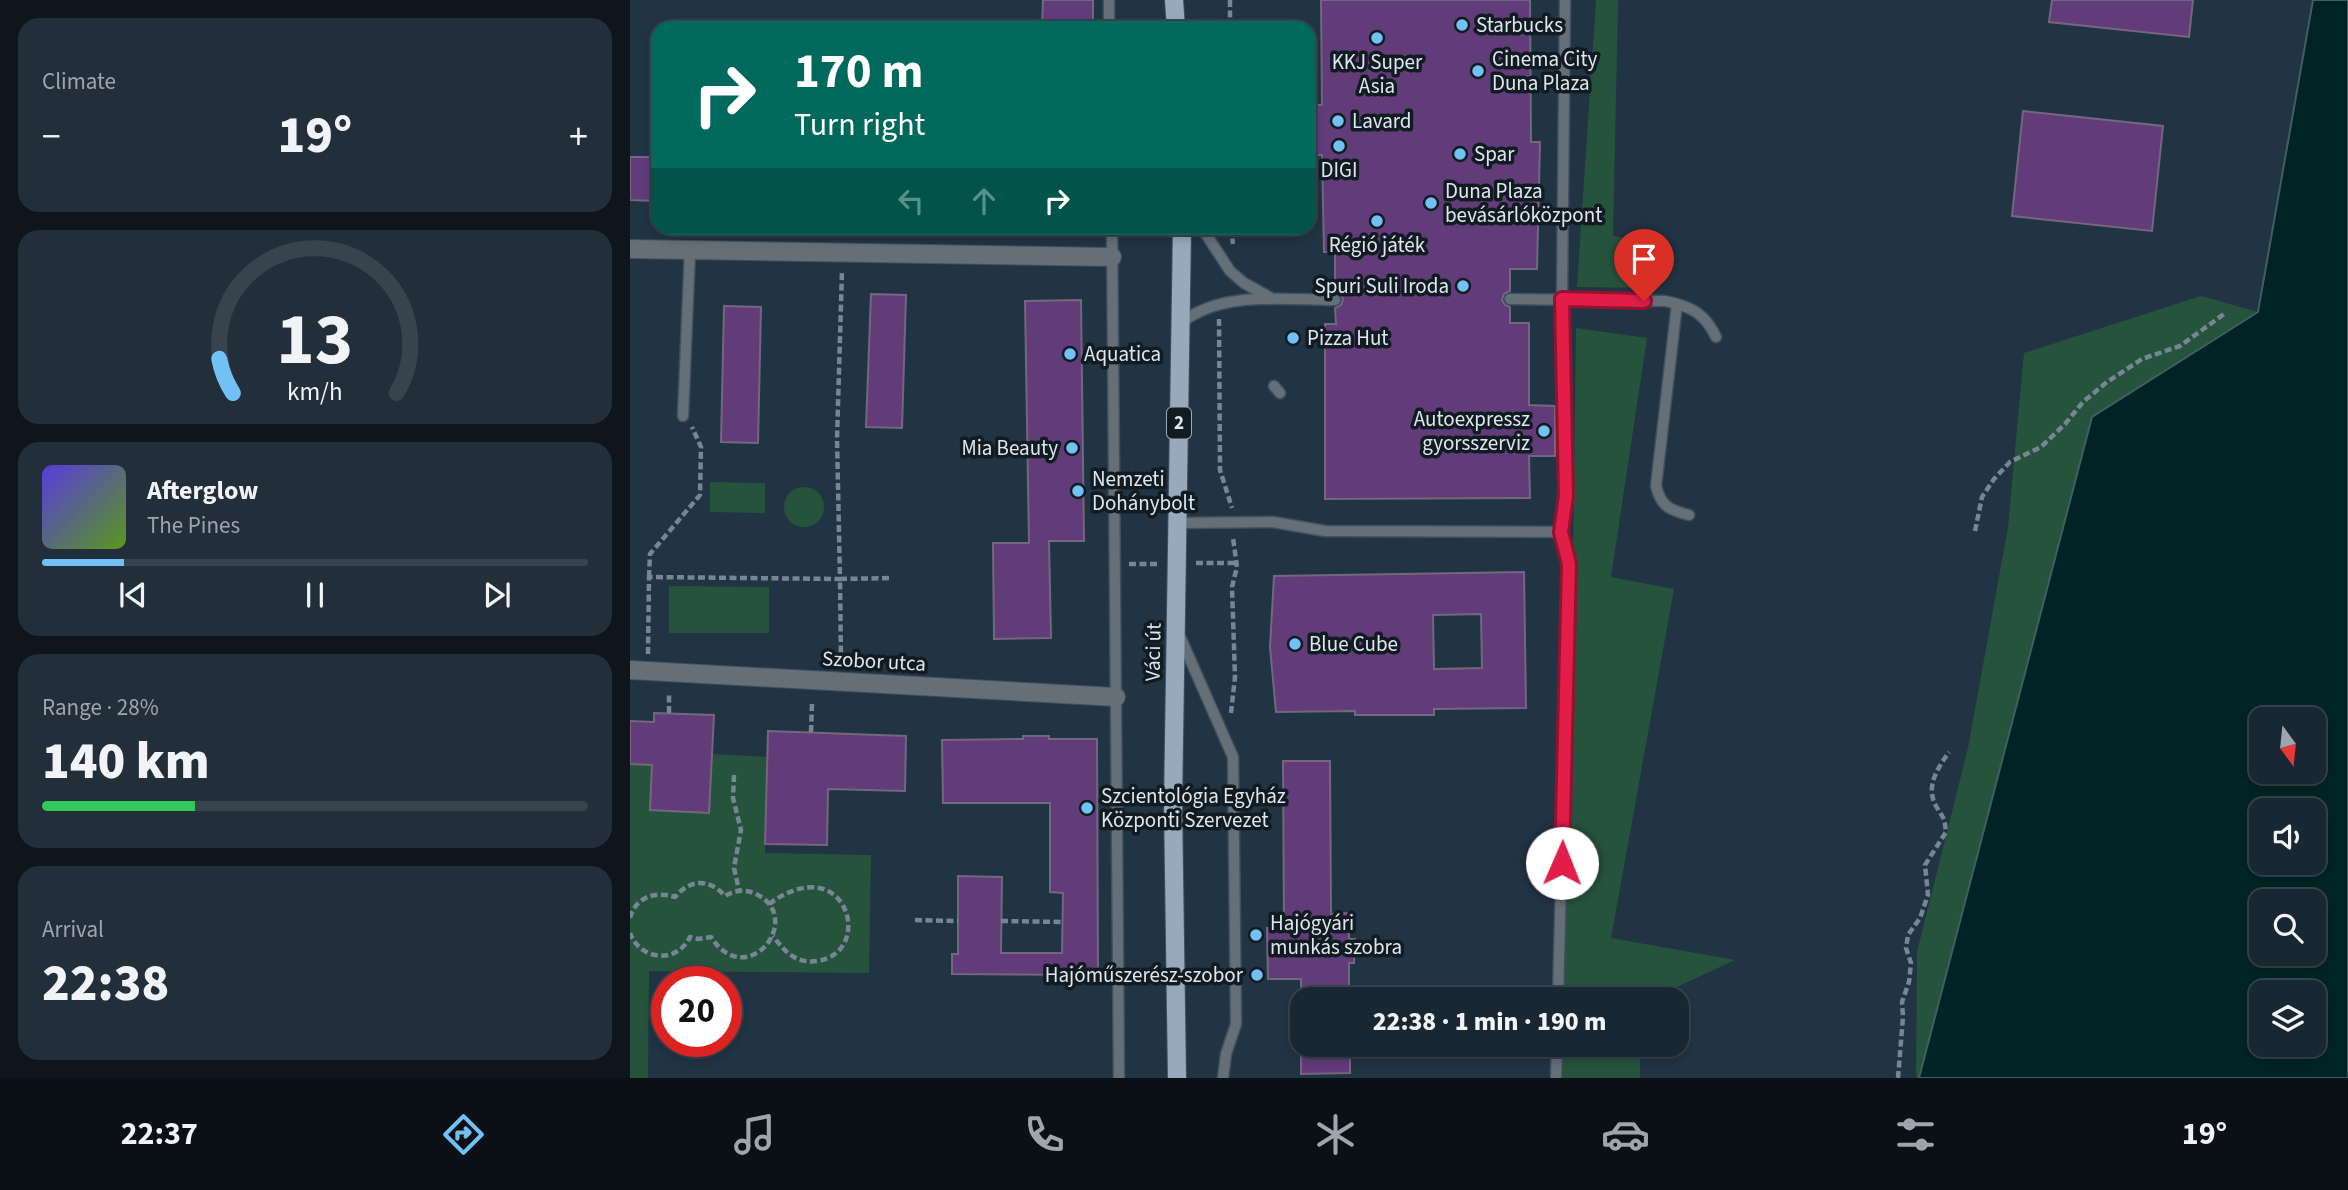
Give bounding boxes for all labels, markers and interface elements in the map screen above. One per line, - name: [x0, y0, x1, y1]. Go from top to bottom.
- place label: Starbucks: [1476, 10, 1563, 40]
- marker: Starbucks: [1454, 17, 1470, 33]
- marker: KKJ Super Asia: [1369, 30, 1385, 46]
- text: 170 m: [794, 37, 923, 107]
- place label: Cinema City Duna Plaza: [1492, 44, 1598, 98]
- place label: KKJ Super Asia: [1332, 47, 1423, 101]
- icon: right: [679, 49, 770, 140]
- marker: Cinema City Duna Plaza: [1470, 63, 1486, 79]
- text: Climate: [42, 65, 116, 98]
- text: 19°: [278, 99, 352, 173]
- text: Turn right: [794, 102, 925, 148]
- place label: Lavard: [1352, 106, 1412, 136]
- text: −: [42, 110, 61, 164]
- text: +: [569, 110, 588, 164]
- marker: Lavard: [1330, 113, 1346, 129]
- marker: DIGI: [1331, 138, 1347, 154]
- place label: Spar: [1474, 139, 1515, 169]
- marker: Spar: [1452, 146, 1468, 162]
- place label: DIGI: [1321, 155, 1357, 185]
- place label: Duna Plaza bevásárlóközpont: [1445, 176, 1602, 230]
- icon: left: [892, 182, 930, 220]
- icon: ahead: [965, 182, 1003, 220]
- icon: right: [1038, 182, 1076, 220]
- marker: Duna Plaza bevásárlóközpont: [1423, 195, 1439, 211]
- marker: Régió játék: [1369, 213, 1385, 229]
- pin: [1614, 229, 1674, 301]
- place label: Régió játék: [1329, 230, 1426, 260]
- icon: arrive: [1625, 240, 1663, 278]
- place label: Spuri Suli Iroda: [1314, 271, 1449, 301]
- marker: Spuri Suli Iroda: [1455, 278, 1471, 294]
- text: 13: [277, 288, 353, 392]
- place label: Pizza Hut: [1307, 323, 1388, 353]
- marker: Pizza Hut: [1285, 330, 1301, 346]
- place label: Aquatica: [1084, 339, 1161, 369]
- marker: Aquatica: [1062, 346, 1078, 362]
- text: km/h: [287, 374, 343, 410]
- place label: Autoexpressz gyorsszerviz: [1414, 404, 1530, 458]
- road number: 2: [1167, 408, 1191, 438]
- marker: Autoexpressz gyorsszerviz: [1536, 423, 1552, 439]
- place label: Mia Beauty: [961, 433, 1058, 463]
- marker: Mia Beauty: [1064, 440, 1080, 456]
- place label: Nemzeti Dohánybolt: [1092, 464, 1195, 518]
- text: Afterglow: [147, 472, 258, 509]
- marker: Nemzeti Dohánybolt: [1070, 483, 1086, 499]
- text: The Pines: [147, 509, 240, 542]
- icon: previous: [114, 576, 152, 614]
- icon: pause: [296, 576, 334, 614]
- icon: next: [478, 576, 516, 614]
- street label: Váci út: [1137, 623, 1169, 681]
- place label: Blue Cube: [1309, 629, 1398, 659]
- marker: Blue Cube: [1287, 636, 1303, 652]
- street label: Szobor utca: [821, 643, 927, 679]
- text: Range · 28%: [42, 691, 159, 724]
- north arrow: [2249, 707, 2326, 784]
- map controls: [2249, 707, 2326, 1057]
- text: 140 km: [42, 725, 210, 799]
- place label: Szcientológia Egyház Központi Szervezet: [1101, 781, 1286, 835]
- button: sound: [2249, 798, 2326, 875]
- marker: Szcientológia Egyház Központi Szervezet: [1079, 800, 1095, 816]
- position arrow: [1525, 826, 1599, 900]
- button: search: [2249, 889, 2326, 966]
- place label: Hajógyári munkás szobra: [1270, 908, 1402, 962]
- text: Arrival: [42, 913, 104, 946]
- marker: Hajógyári munkás szobra: [1248, 927, 1264, 943]
- text: 22:38: [42, 947, 169, 1021]
- place label: Hajóműszerész-szobor: [1045, 960, 1244, 990]
- speed limit sign: 20: [651, 966, 742, 1057]
- marker: Hajóműszerész-szobor: [1249, 967, 1265, 983]
- button: layers: [2249, 980, 2326, 1057]
- text: 22:38 · 1 min · 190 m: [1373, 1003, 1606, 1040]
- icon: directions: [439, 1110, 488, 1159]
- icon: music: [730, 1110, 779, 1159]
- icon: phone: [1020, 1110, 1069, 1159]
- icon: climate: [1311, 1110, 1360, 1159]
- icon: car: [1601, 1110, 1650, 1159]
- icon: filters: [1891, 1110, 1940, 1159]
- text: 22:37: [121, 1111, 198, 1157]
- text: 19°: [2182, 1111, 2227, 1157]

